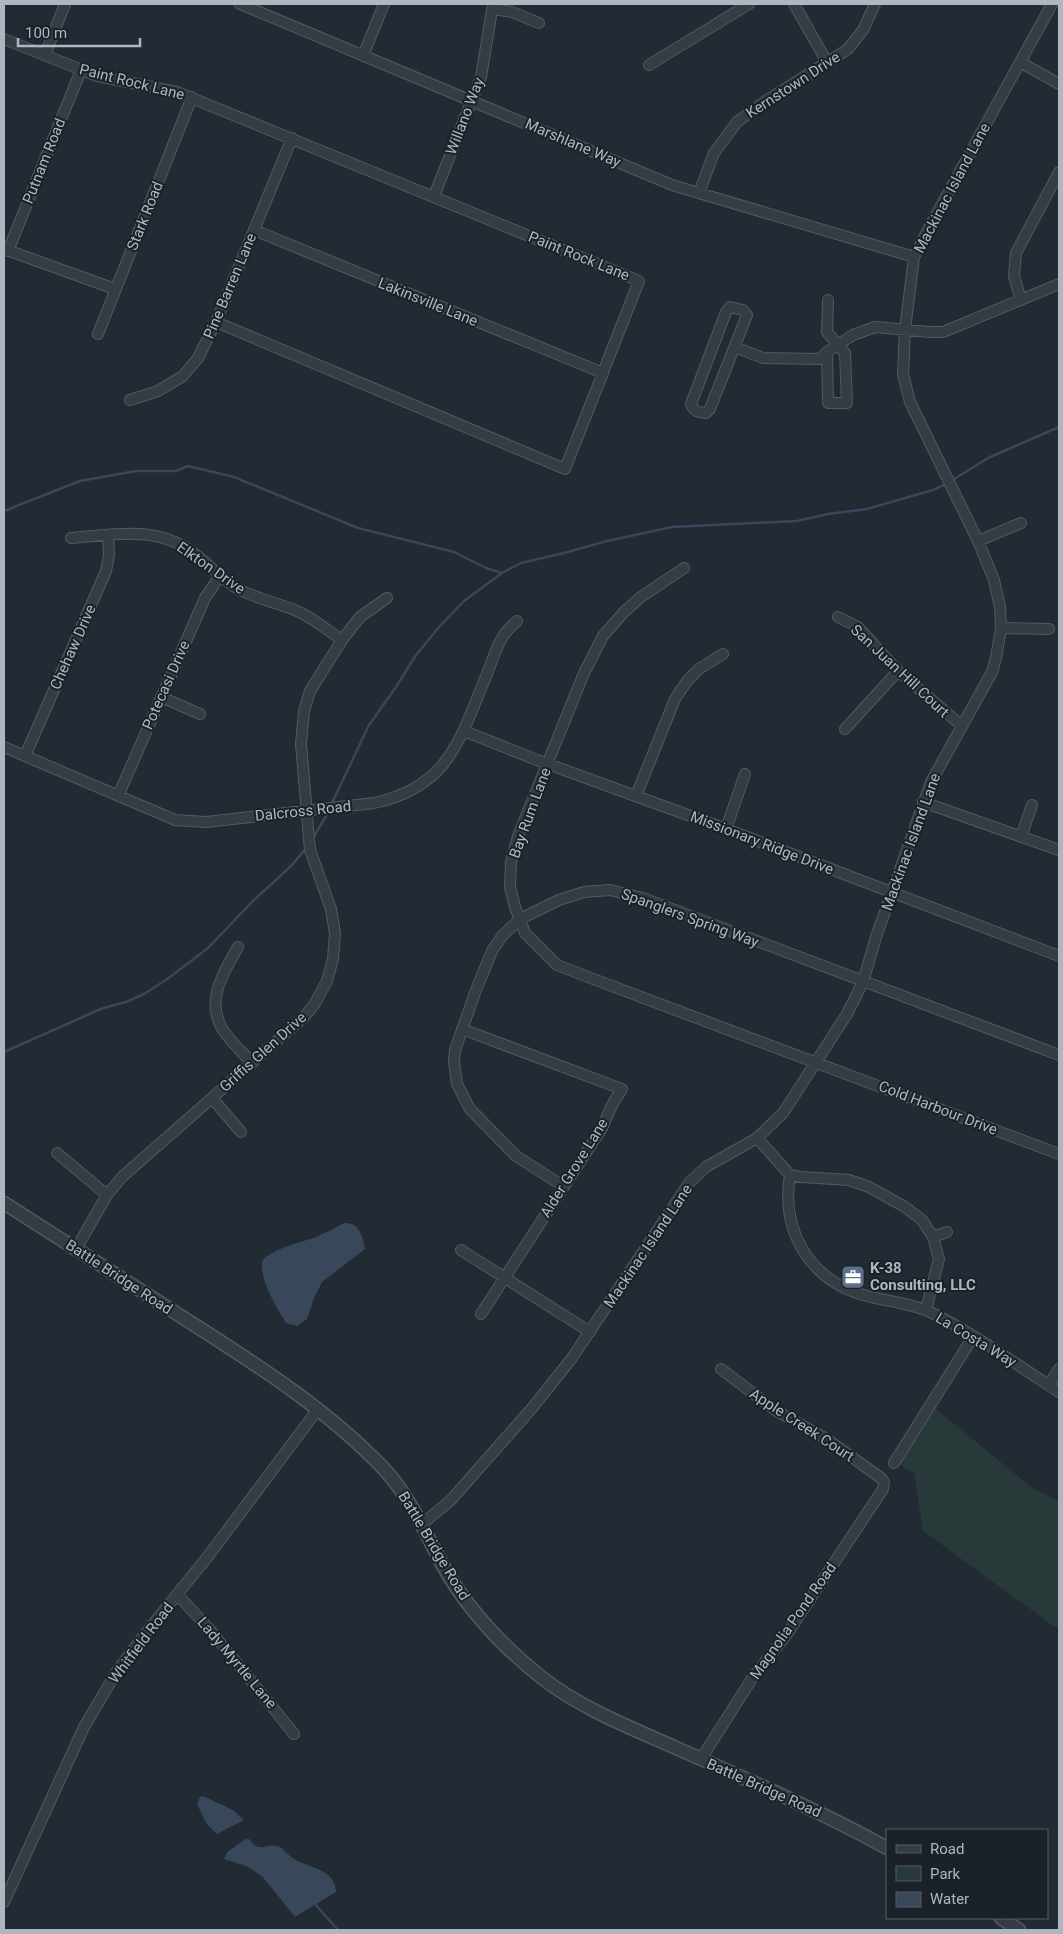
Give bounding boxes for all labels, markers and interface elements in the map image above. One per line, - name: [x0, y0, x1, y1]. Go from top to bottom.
- scale bar: [18, 15, 140, 47]
- text: 100 m: [25, 24, 67, 42]
- street label: Kernstown Drive: [743, 48, 843, 122]
- street label: Paint Rock Lane: [78, 60, 186, 104]
- street label: Willano Way: [442, 75, 488, 157]
- street label: Marshlane Way: [522, 115, 624, 171]
- street label: Putnam Road: [19, 116, 69, 206]
- street label: Mackinac Island Lane: [910, 120, 994, 256]
- street label: Stark Road: [123, 179, 167, 253]
- street label: Paint Rock Lane: [526, 228, 632, 285]
- street label: Pine Barren Lane: [200, 230, 260, 342]
- street label: Lakinsville Lane: [376, 274, 480, 330]
- street label: Elkton Drive: [174, 538, 248, 598]
- street label: Chehaw Drive: [46, 602, 100, 692]
- street label: San Juan Hill Court: [847, 621, 953, 721]
- street label: Potecasi Drive: [138, 638, 194, 732]
- street label: Bay Rum Lane: [505, 765, 555, 861]
- street label: Mackinac Island Lane: [878, 771, 944, 913]
- street label: Dalcross Road: [254, 797, 352, 825]
- street label: Missionary Ridge Drive: [688, 807, 836, 879]
- street label: Spanglers Spring Way: [619, 885, 761, 951]
- street label: Griffis Glen Drive: [216, 1008, 310, 1096]
- street label: Cold Harbour Drive: [876, 1077, 1000, 1139]
- street label: Alder Grove Lane: [536, 1115, 612, 1221]
- street label: Mackinac Island Lane: [600, 1181, 696, 1311]
- street label: Battle Bridge Road: [62, 1236, 176, 1318]
- place label: K-38 Consulting, LLC: [870, 1259, 976, 1294]
- office icon: K-38 Consulting, LLC: [840, 1264, 866, 1290]
- street label: La Costa Way: [932, 1309, 1020, 1371]
- street label: Apple Creek Court: [746, 1385, 858, 1466]
- street label: Battle Bridge Road: [394, 1488, 474, 1604]
- street label: Magnolia Pond Road: [746, 1559, 840, 1683]
- street label: Whitfield Road: [105, 1599, 177, 1687]
- street label: Lady Myrtle Lane: [194, 1614, 281, 1712]
- street label: Battle Bridge Road: [704, 1755, 824, 1821]
- legend: [886, 1829, 1048, 1919]
- text: Road: [930, 1840, 964, 1858]
- text: Park: [930, 1865, 961, 1883]
- text: Water: [930, 1890, 969, 1908]

